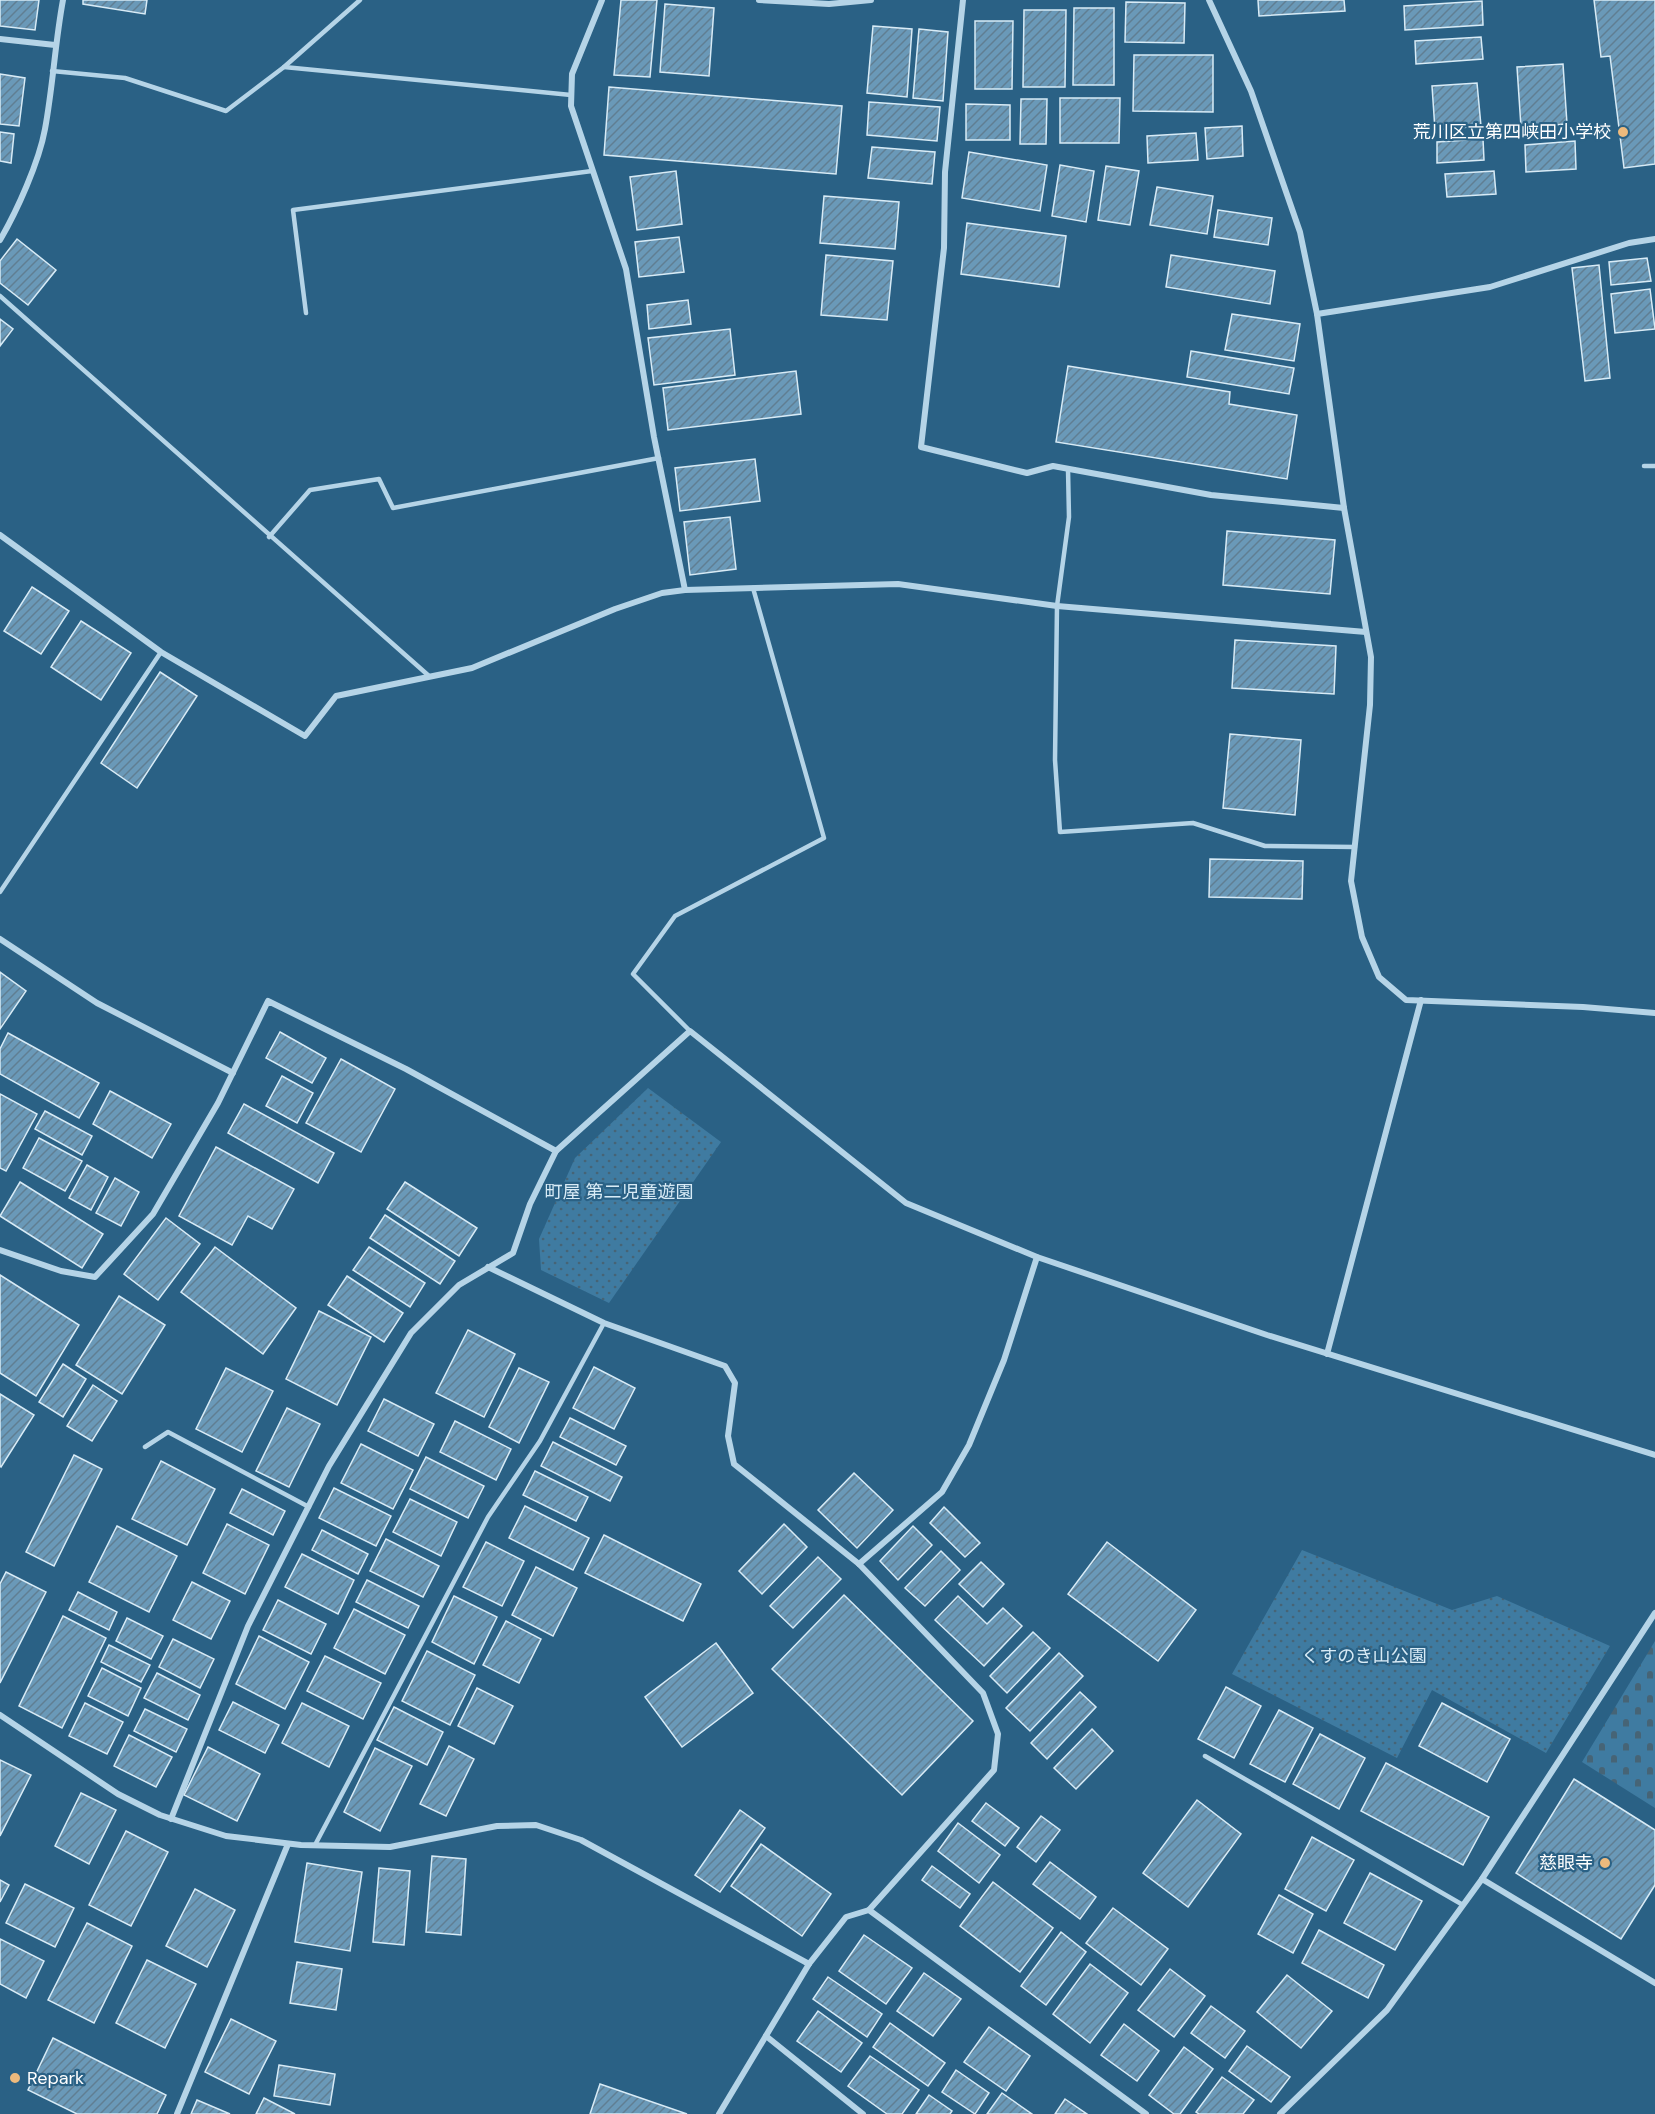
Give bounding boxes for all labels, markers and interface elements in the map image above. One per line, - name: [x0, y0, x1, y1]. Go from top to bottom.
- place label: 荒川区立第四峡田小学校: [1413, 120, 1611, 144]
- marker: 荒川区立第四峡田小学校: [1616, 125, 1630, 139]
- park label: 町屋 第二児童遊園: [545, 1180, 693, 1204]
- park label: くすのき山公園: [1301, 1644, 1427, 1668]
- place label: 慈眼寺: [1539, 1851, 1593, 1875]
- marker: 慈眼寺: [1598, 1856, 1612, 1870]
- place label: Repark: [27, 2066, 84, 2090]
- marker: Repark: [8, 2071, 22, 2085]

